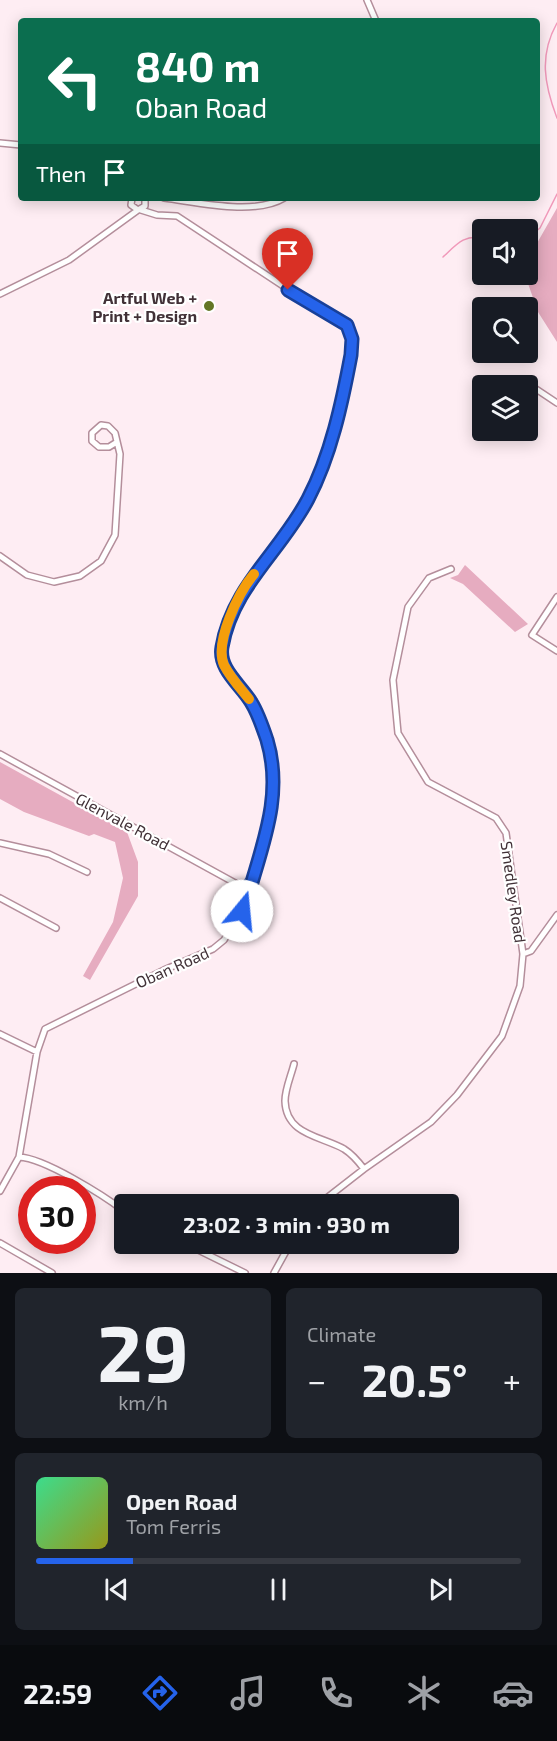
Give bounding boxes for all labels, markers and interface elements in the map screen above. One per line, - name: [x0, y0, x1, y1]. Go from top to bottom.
- text: 840 m: [135, 40, 261, 90]
- icon: left: [36, 42, 114, 120]
- text: Oban Road: [135, 91, 267, 123]
- icon: arrive: [98, 156, 131, 189]
- text: Then: [36, 160, 86, 186]
- map controls: [472, 219, 538, 441]
- button: sound: [472, 219, 538, 285]
- pin: [262, 228, 313, 290]
- icon: arrive: [271, 237, 304, 270]
- place label: Artful Web + Print + Design: [92, 288, 197, 325]
- button: search: [472, 297, 538, 363]
- marker: Artful Web + Print + Design: [202, 299, 216, 313]
- button: layers: [472, 375, 538, 441]
- street label: Glenvale Road: [73, 788, 173, 854]
- street label: Smedley Road: [497, 840, 531, 944]
- position arrow: [210, 879, 274, 943]
- street label: Oban Road: [132, 942, 212, 992]
- speed limit sign: 30: [18, 1176, 96, 1254]
- text: 23:02 · 3 min · 930 m: [183, 1211, 390, 1237]
- text: 29: [97, 1304, 189, 1398]
- text: Climate: [307, 1322, 376, 1346]
- text: 20.5°: [362, 1352, 467, 1406]
- text: −: [307, 1360, 326, 1400]
- text: +: [503, 1360, 521, 1400]
- text: km/h: [118, 1390, 168, 1414]
- text: Open Road: [126, 1488, 238, 1514]
- text: Tom Ferris: [126, 1514, 221, 1538]
- icon: previous: [100, 1573, 133, 1606]
- icon: pause: [262, 1573, 295, 1606]
- icon: next: [424, 1573, 457, 1606]
- icon: directions: [139, 1672, 181, 1714]
- icon: music: [227, 1672, 269, 1714]
- icon: phone: [315, 1672, 357, 1714]
- icon: climate: [403, 1672, 445, 1714]
- icon: car: [492, 1672, 534, 1714]
- text: 22:59: [23, 1677, 92, 1709]

